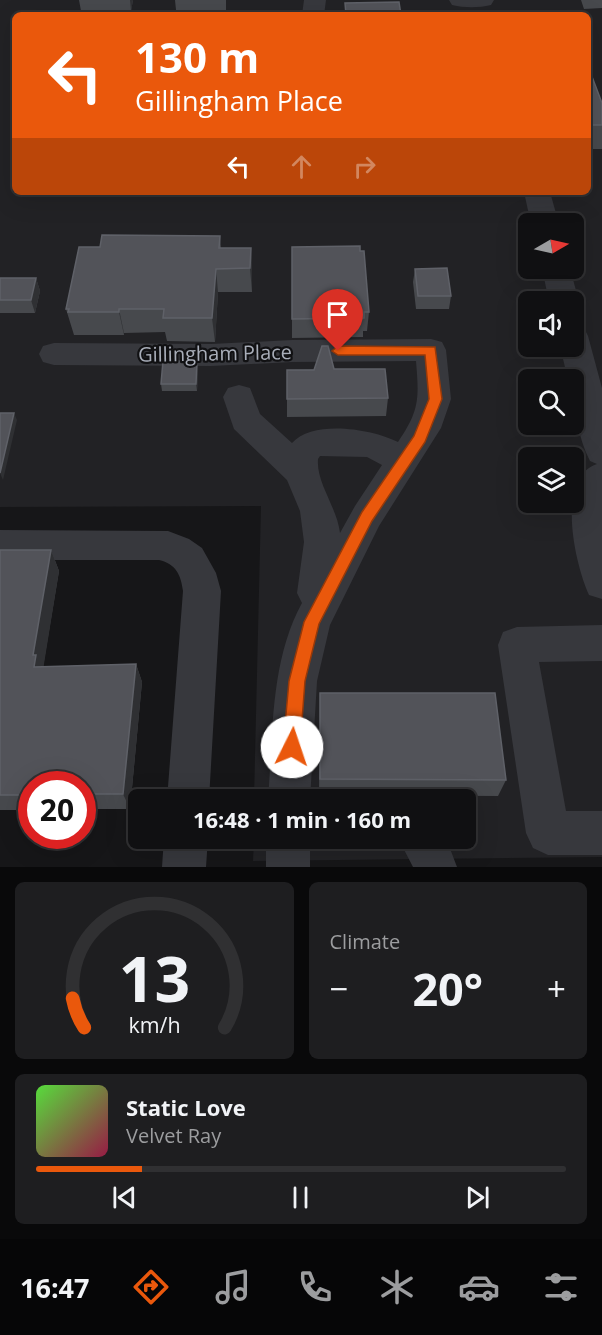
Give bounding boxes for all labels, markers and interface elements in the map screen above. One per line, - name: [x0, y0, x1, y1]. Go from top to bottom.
- text: 130 m: [135, 28, 259, 85]
- icon: left: [36, 36, 114, 114]
- text: Gillingham Place: [135, 82, 343, 119]
- icon: left: [222, 150, 255, 183]
- icon: ahead: [285, 150, 318, 183]
- icon: right: [348, 150, 381, 183]
- north arrow: [518, 213, 584, 279]
- map controls: [518, 213, 584, 513]
- pin: [312, 289, 363, 351]
- button: sound: [518, 291, 584, 357]
- icon: arrive: [321, 298, 354, 331]
- street label: Gillingham Place: [138, 338, 292, 368]
- button: search: [518, 369, 584, 435]
- button: layers: [518, 447, 584, 513]
- position arrow: [260, 715, 324, 779]
- speed limit sign: 20: [18, 771, 96, 849]
- text: 16:48 · 1 min · 160 m: [193, 804, 411, 834]
- text: Climate: [330, 928, 400, 955]
- text: 13: [119, 935, 190, 1020]
- text: 20°: [412, 958, 483, 1019]
- text: −: [330, 966, 348, 1011]
- text: +: [547, 966, 566, 1011]
- text: km/h: [128, 1010, 180, 1039]
- text: Static Love: [126, 1092, 246, 1122]
- text: Velvet Ray: [126, 1122, 221, 1149]
- icon: previous: [108, 1181, 141, 1214]
- icon: pause: [284, 1181, 317, 1214]
- icon: next: [461, 1181, 494, 1214]
- icon: directions: [130, 1266, 172, 1308]
- icon: music: [212, 1266, 254, 1308]
- icon: phone: [294, 1266, 336, 1308]
- icon: climate: [376, 1266, 418, 1308]
- icon: car: [458, 1266, 500, 1308]
- icon: filters: [540, 1266, 582, 1308]
- text: 16:47: [20, 1269, 89, 1306]

